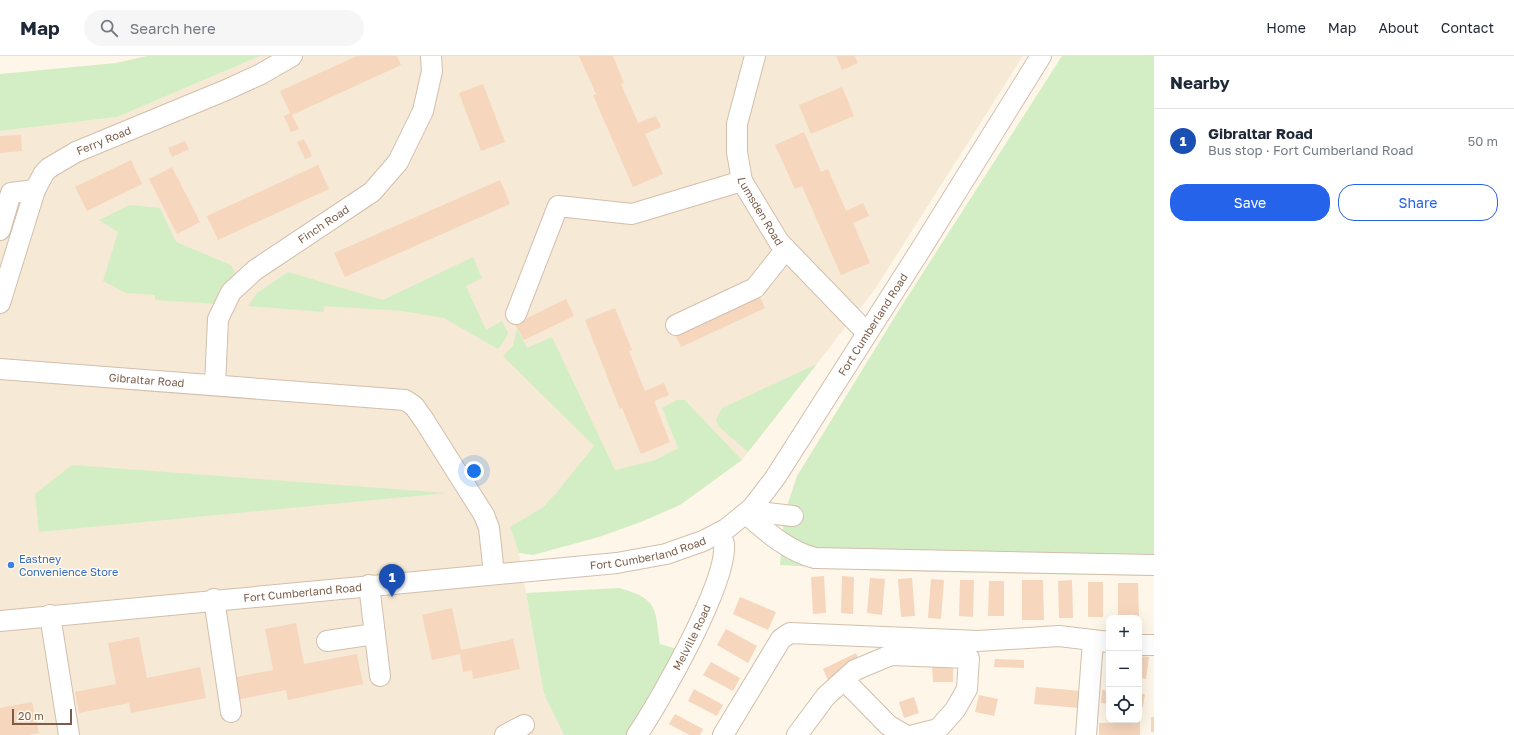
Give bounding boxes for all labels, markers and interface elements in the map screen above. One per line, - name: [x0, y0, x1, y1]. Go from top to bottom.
- search box: [84, 10, 364, 46]
- text: Map: [20, 16, 60, 39]
- icon: search: [98, 17, 120, 39]
- text: Search here: [130, 19, 216, 37]
- text: Home: [1266, 19, 1306, 36]
- text: Map: [1328, 19, 1356, 36]
- text: About: [1378, 19, 1419, 36]
- text: Contact: [1441, 19, 1494, 36]
- text: Nearby: [1170, 72, 1230, 93]
- street label: Ferry Road: [74, 123, 133, 157]
- text: Gibraltar Road: [1208, 124, 1313, 142]
- text: 1: [1180, 133, 1186, 149]
- text: 50 m: [1468, 133, 1498, 149]
- text: Bus stop · Fort Cumberland Road: [1208, 142, 1414, 158]
- street label: Lumsden Road: [735, 176, 786, 248]
- button: Save: [1170, 184, 1330, 221]
- button: Share: [1338, 184, 1498, 221]
- street label: Finch Road: [295, 202, 351, 246]
- street label: Fort Cumberland Road: [835, 271, 910, 378]
- street label: Gibraltar Road: [108, 370, 185, 389]
- your location: [464, 461, 484, 481]
- street label: Fort Cumberland Road: [589, 533, 708, 572]
- place label: Eastney Convenience Store: [19, 552, 118, 578]
- marker: Eastney Convenience Store: [6, 560, 16, 570]
- pin: 1: [379, 564, 405, 597]
- street label: Fort Cumberland Road: [243, 580, 362, 604]
- street label: Melville Road: [670, 602, 713, 672]
- map controls: [1106, 615, 1142, 723]
- button: +: [1106, 615, 1142, 651]
- button: −: [1106, 651, 1142, 687]
- button: locate: [1106, 687, 1142, 723]
- scale bar: [12, 707, 72, 726]
- text: 20 m: [18, 709, 44, 722]

